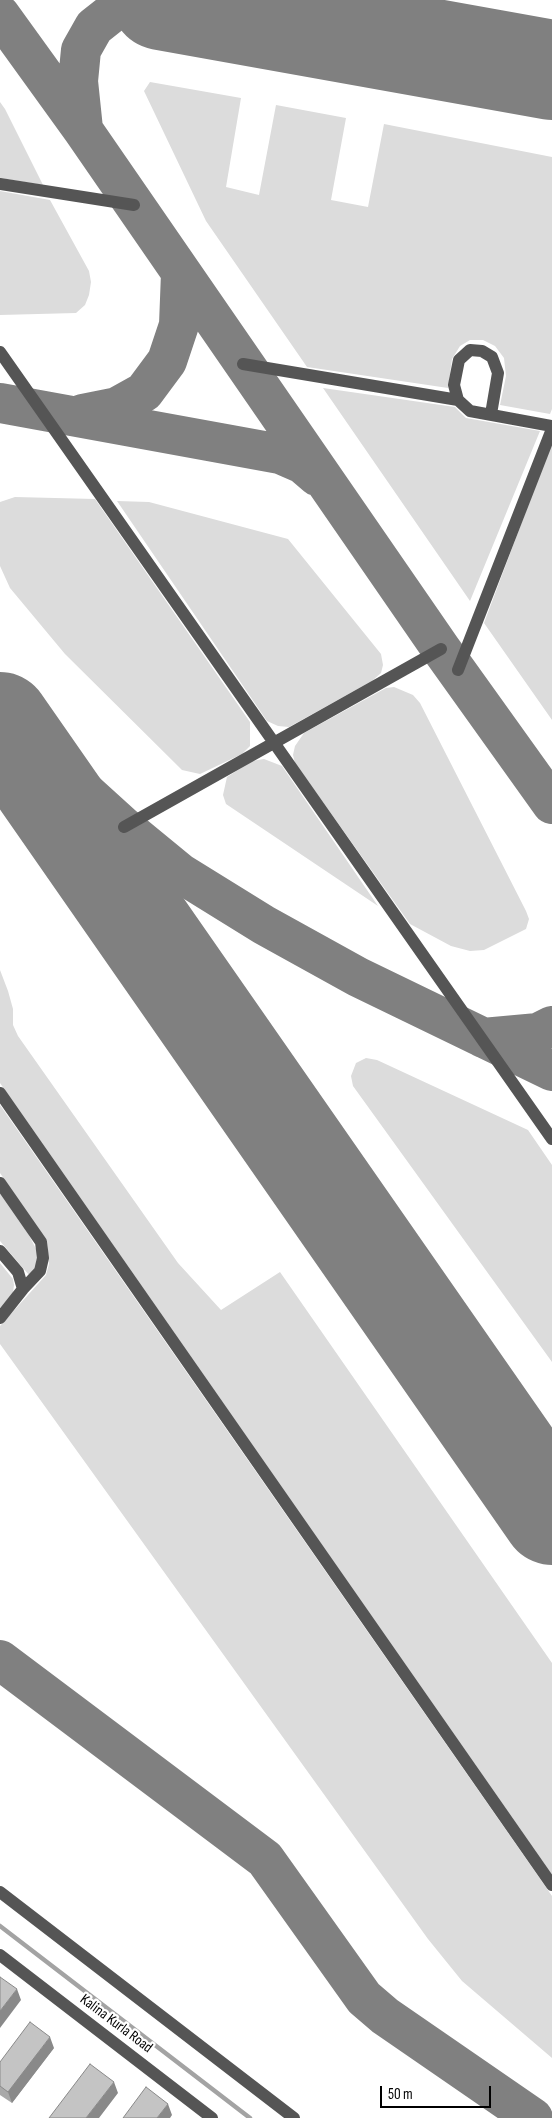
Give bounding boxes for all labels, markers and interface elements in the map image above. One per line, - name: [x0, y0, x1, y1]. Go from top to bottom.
- street label: Kalina Kurla Road: [76, 1991, 156, 2057]
- scale bar: [382, 2076, 493, 2108]
- text: 50 m: [388, 2085, 413, 2104]

